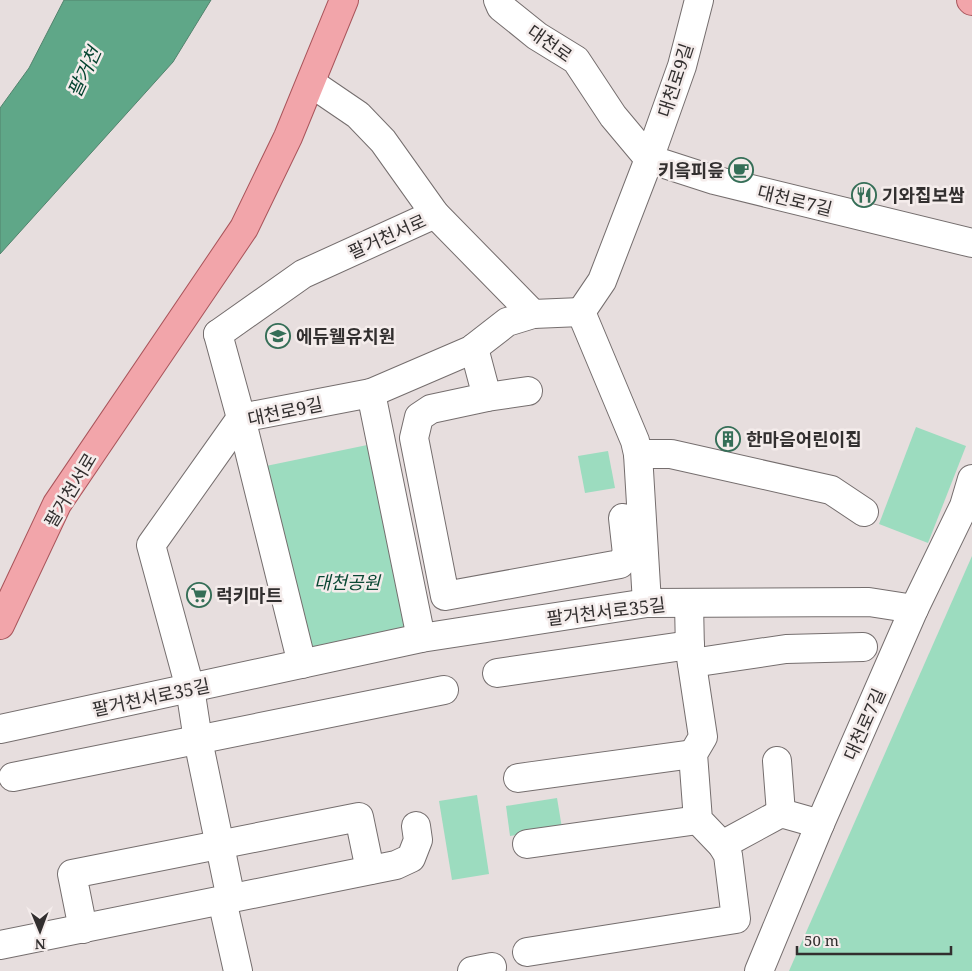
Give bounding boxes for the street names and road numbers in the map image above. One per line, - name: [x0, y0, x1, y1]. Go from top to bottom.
- street label: 대천로: [523, 19, 577, 67]
- street label: 대천로9길: [652, 40, 698, 120]
- street label: 대천로7길: [755, 179, 835, 221]
- street label: 팔거천서로: [344, 208, 430, 264]
- street label: 대천로9길: [245, 391, 325, 431]
- street label: 팔거천서로: [38, 448, 102, 532]
- street label: 팔거천서로35길: [545, 592, 667, 630]
- street label: 팔거천서로35길: [90, 673, 212, 721]
- street label: 대천로7길: [838, 684, 890, 764]

